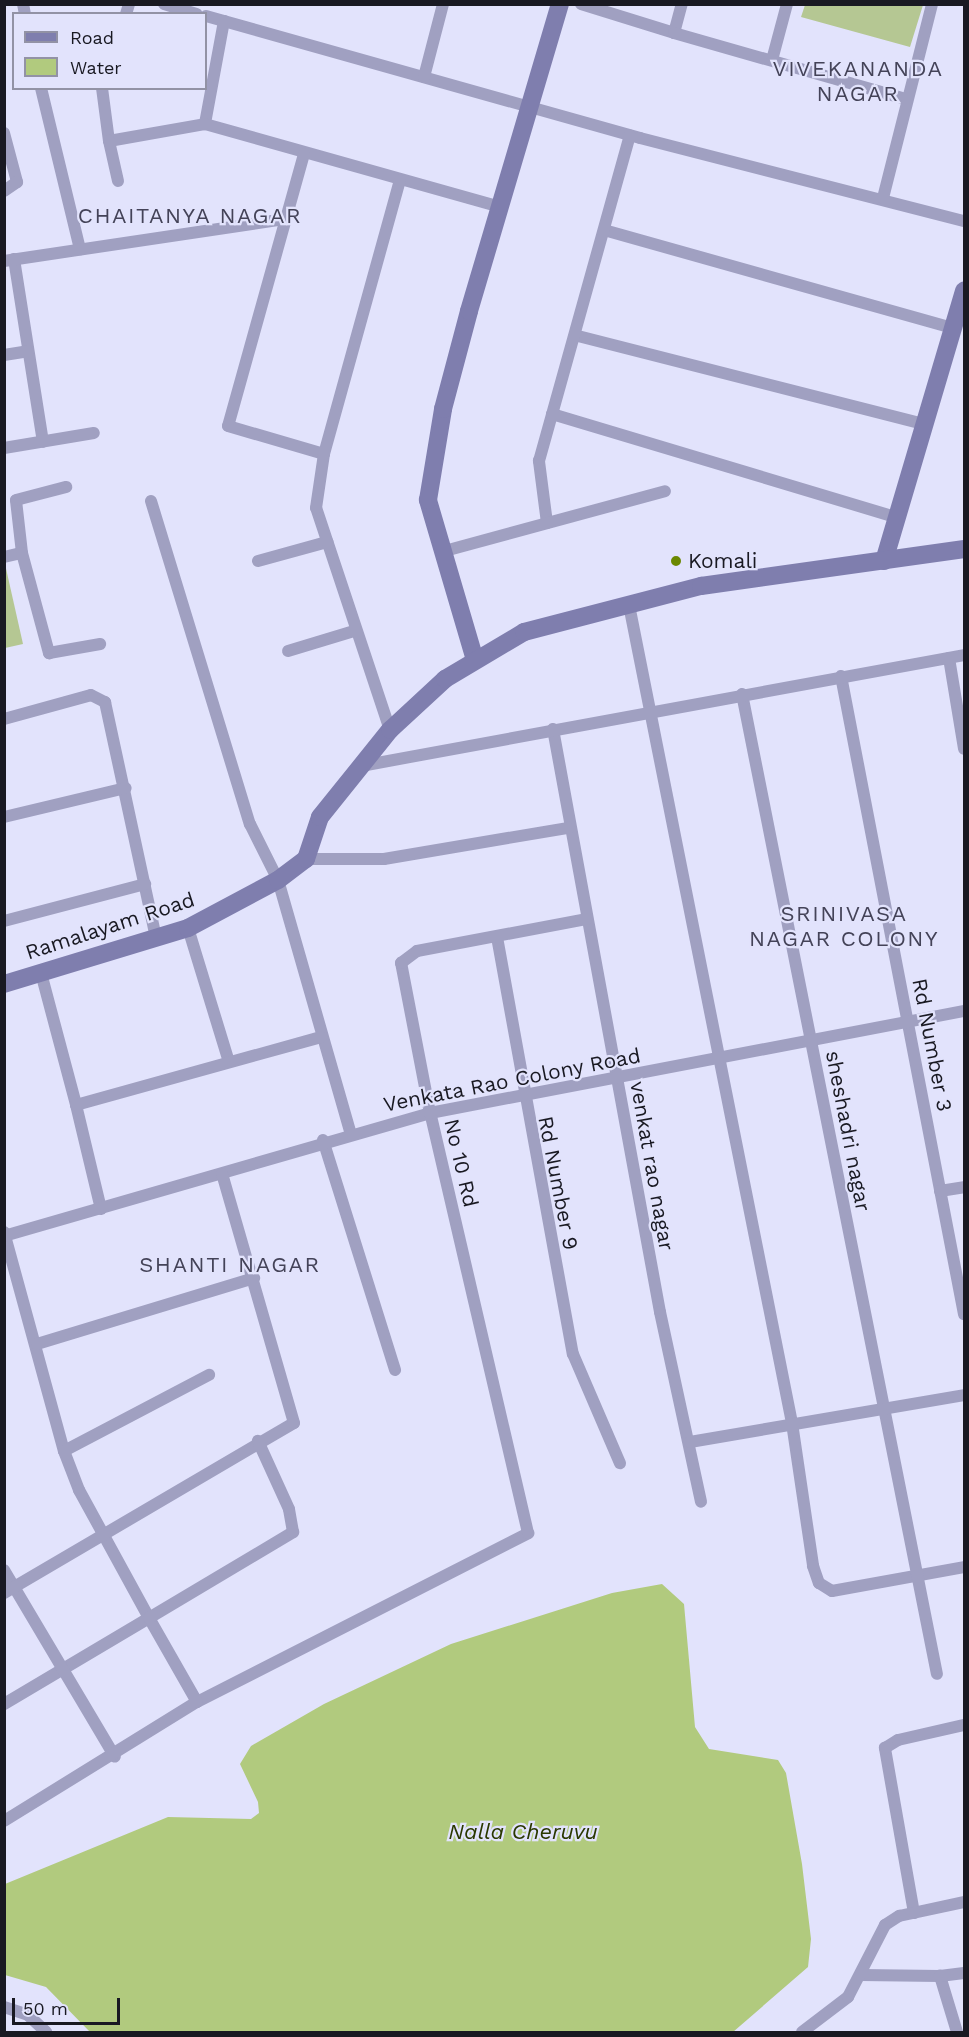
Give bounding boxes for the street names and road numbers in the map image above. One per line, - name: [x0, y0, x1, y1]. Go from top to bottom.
- street label: Ramalayam Road: [22, 887, 198, 965]
- street label: Rd Number 3: [907, 976, 957, 1114]
- street label: Venkata Rao Colony Road: [381, 1043, 643, 1117]
- street label: sheshadri nagar: [820, 1049, 876, 1213]
- street label: venkat rao nagar: [625, 1079, 679, 1253]
- street label: Rd Number 9: [533, 1114, 583, 1252]
- street label: No 10 Rd: [439, 1116, 483, 1210]

